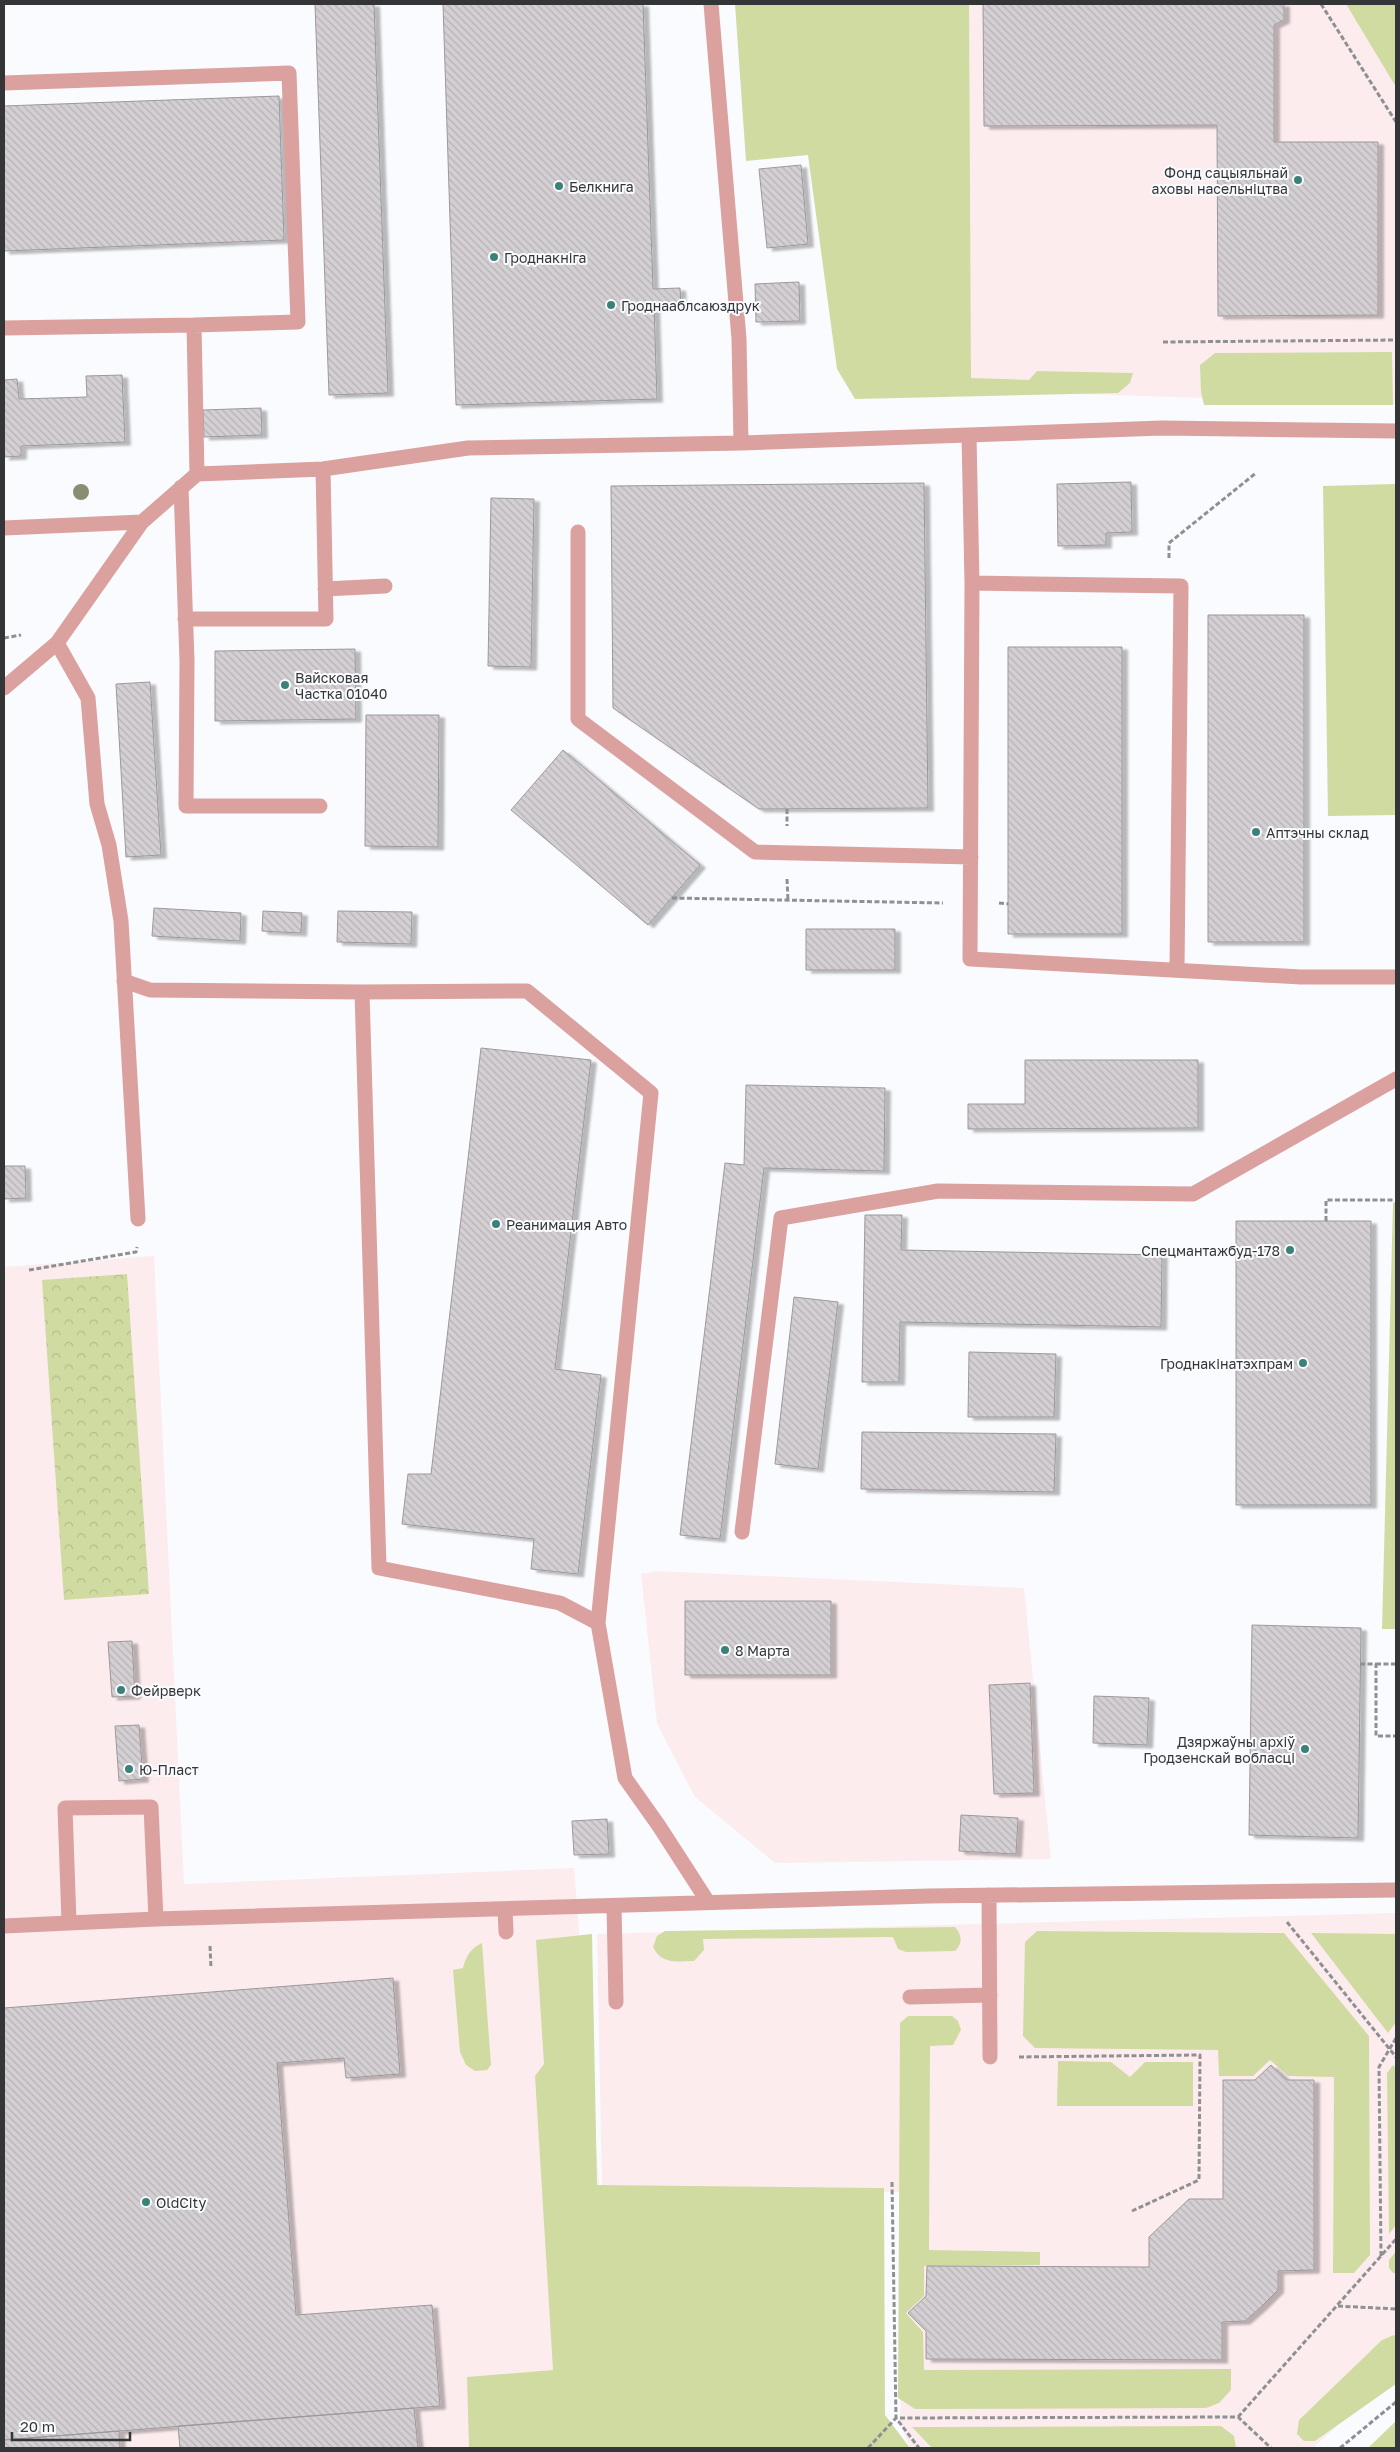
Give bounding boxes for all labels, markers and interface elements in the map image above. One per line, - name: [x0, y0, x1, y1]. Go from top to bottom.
- place label: Фонд сацыяльнай аховы насельніцтва: [1152, 164, 1288, 197]
- marker: Фонд сацыяльнай аховы насельніцтва: [1292, 174, 1304, 186]
- place label: Белкнига: [569, 178, 634, 195]
- marker: Белкнига: [553, 180, 565, 192]
- place label: Гроднакніга: [504, 249, 587, 266]
- marker: Гроднакніга: [488, 251, 500, 263]
- place label: Гроднааблсаюздрук: [621, 297, 760, 314]
- marker: Гроднааблсаюздрук: [605, 299, 617, 311]
- place label: Вайсковая Частка 01040: [295, 669, 387, 702]
- marker: Вайсковая Частка 01040: [279, 679, 291, 691]
- place label: Аптэчны склад: [1266, 824, 1369, 841]
- marker: Аптэчны склад: [1250, 826, 1262, 838]
- place label: Реанимация Авто: [506, 1216, 627, 1233]
- marker: Реанимация Авто: [490, 1218, 502, 1230]
- place label: Спецмантажбуд-178: [1141, 1242, 1280, 1259]
- marker: Спецмантажбуд-178: [1284, 1244, 1296, 1256]
- place label: Гроднакінатэхпрам: [1160, 1355, 1293, 1372]
- marker: Гроднакінатэхпрам: [1297, 1357, 1309, 1369]
- place label: 8 Марта: [735, 1642, 790, 1659]
- marker: 8 Марта: [719, 1644, 731, 1656]
- place label: Фейрверк: [131, 1682, 201, 1699]
- marker: Фейрверк: [115, 1684, 127, 1696]
- place label: Дзяржаўны архіў Гродзенскай вобласці: [1143, 1733, 1295, 1766]
- marker: Дзяржаўны архіў Гродзенскай вобласці: [1299, 1743, 1311, 1755]
- place label: Ю-Пласт: [139, 1761, 199, 1778]
- marker: Ю-Пласт: [123, 1763, 135, 1775]
- place label: OldCity: [156, 2194, 206, 2211]
- marker: OldCity: [140, 2196, 152, 2208]
- scale bar: [12, 2410, 130, 2442]
- text: 20 m: [20, 2417, 55, 2435]

